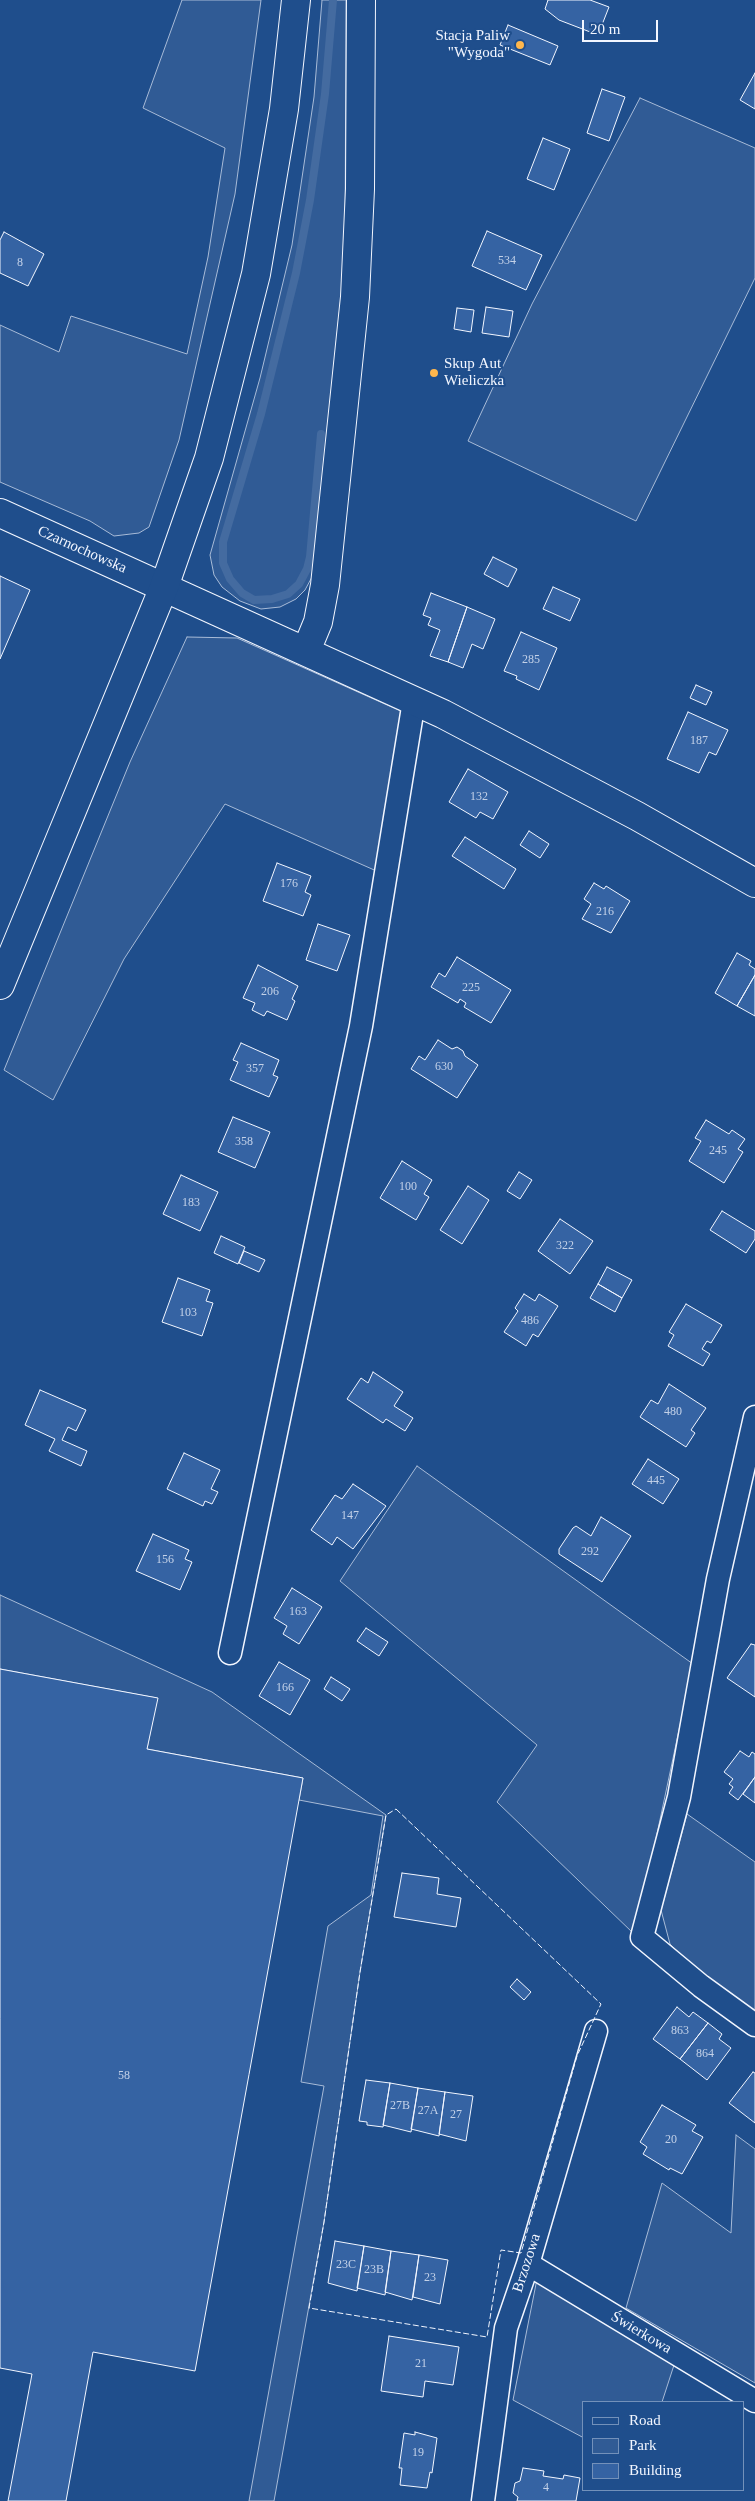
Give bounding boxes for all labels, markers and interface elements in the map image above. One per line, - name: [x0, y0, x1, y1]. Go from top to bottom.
- scale bar: [585, 10, 661, 42]
- text: 20 m: [590, 21, 620, 37]
- place label: Stacja Paliw "Wygoda": [435, 27, 510, 62]
- marker: Stacja Paliw "Wygoda": [514, 39, 526, 51]
- house number: 534: [498, 254, 516, 268]
- house number: 8: [17, 256, 23, 270]
- place label: Skup Aut Wieliczka: [444, 355, 504, 390]
- marker: Skup Aut Wieliczka: [428, 367, 440, 379]
- street label: Czarnochowska: [35, 522, 129, 578]
- house number: 285: [522, 653, 540, 667]
- house number: 187: [690, 734, 708, 748]
- house number: 132: [470, 790, 488, 804]
- house number: 176: [280, 877, 298, 891]
- house number: 216: [596, 905, 614, 919]
- house number: 225: [462, 981, 480, 995]
- house number: 206: [261, 985, 279, 999]
- house number: 630: [435, 1060, 453, 1074]
- house number: 357: [246, 1062, 264, 1076]
- house number: 358: [235, 1135, 253, 1149]
- house number: 245: [709, 1144, 727, 1158]
- house number: 100: [399, 1180, 417, 1194]
- house number: 183: [182, 1196, 200, 1210]
- house number: 322: [556, 1239, 574, 1253]
- house number: 103: [179, 1306, 197, 1320]
- house number: 486: [521, 1314, 539, 1328]
- house number: 480: [664, 1405, 682, 1419]
- house number: 445: [647, 1474, 665, 1488]
- house number: 147: [341, 1509, 359, 1523]
- house number: 292: [581, 1545, 599, 1559]
- house number: 156: [156, 1553, 174, 1567]
- house number: 163: [289, 1605, 307, 1619]
- house number: 166: [276, 1681, 294, 1695]
- house number: 863: [671, 2024, 689, 2038]
- house number: 864: [696, 2047, 714, 2061]
- house number: 58: [118, 2069, 130, 2083]
- house number: 27B: [390, 2099, 410, 2113]
- house number: 27A: [418, 2104, 438, 2118]
- house number: 27: [450, 2108, 462, 2122]
- house number: 20: [665, 2133, 677, 2147]
- street label: Brzozowa: [509, 2231, 545, 2295]
- house number: 23C: [336, 2258, 356, 2272]
- house number: 23B: [364, 2263, 384, 2277]
- house number: 23: [424, 2271, 436, 2285]
- street label: Świerkowa: [607, 2308, 675, 2358]
- house number: 21: [415, 2357, 427, 2371]
- legend: [582, 2401, 745, 2491]
- text: Road: [629, 2412, 661, 2428]
- text: Park: [629, 2437, 657, 2453]
- house number: 19: [412, 2446, 424, 2460]
- text: Building: [629, 2462, 682, 2478]
- house number: 4: [543, 2481, 549, 2495]

